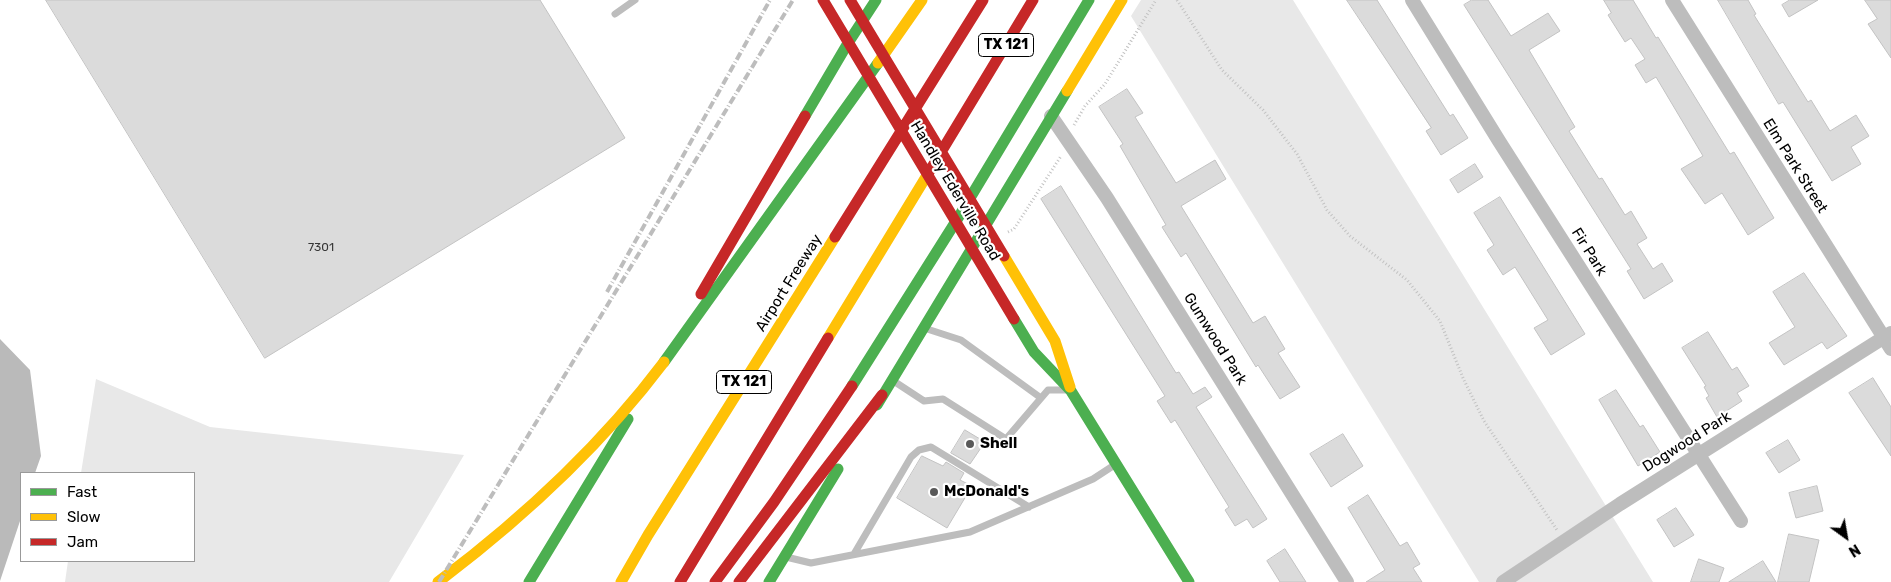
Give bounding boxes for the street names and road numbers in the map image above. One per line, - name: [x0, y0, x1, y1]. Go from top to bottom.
- road number: TX 121: [978, 34, 1034, 56]
- street label: Elm Park Street: [1759, 115, 1831, 217]
- street label: Handley Ederville Road: [906, 118, 1004, 264]
- street label: Fir Park: [1567, 225, 1611, 279]
- street label: Airport Freeway: [752, 231, 826, 335]
- street label: Gumwood Park: [1179, 290, 1251, 388]
- road number: TX 121: [716, 371, 772, 394]
- street label: Dogwood Park: [1640, 408, 1734, 476]

